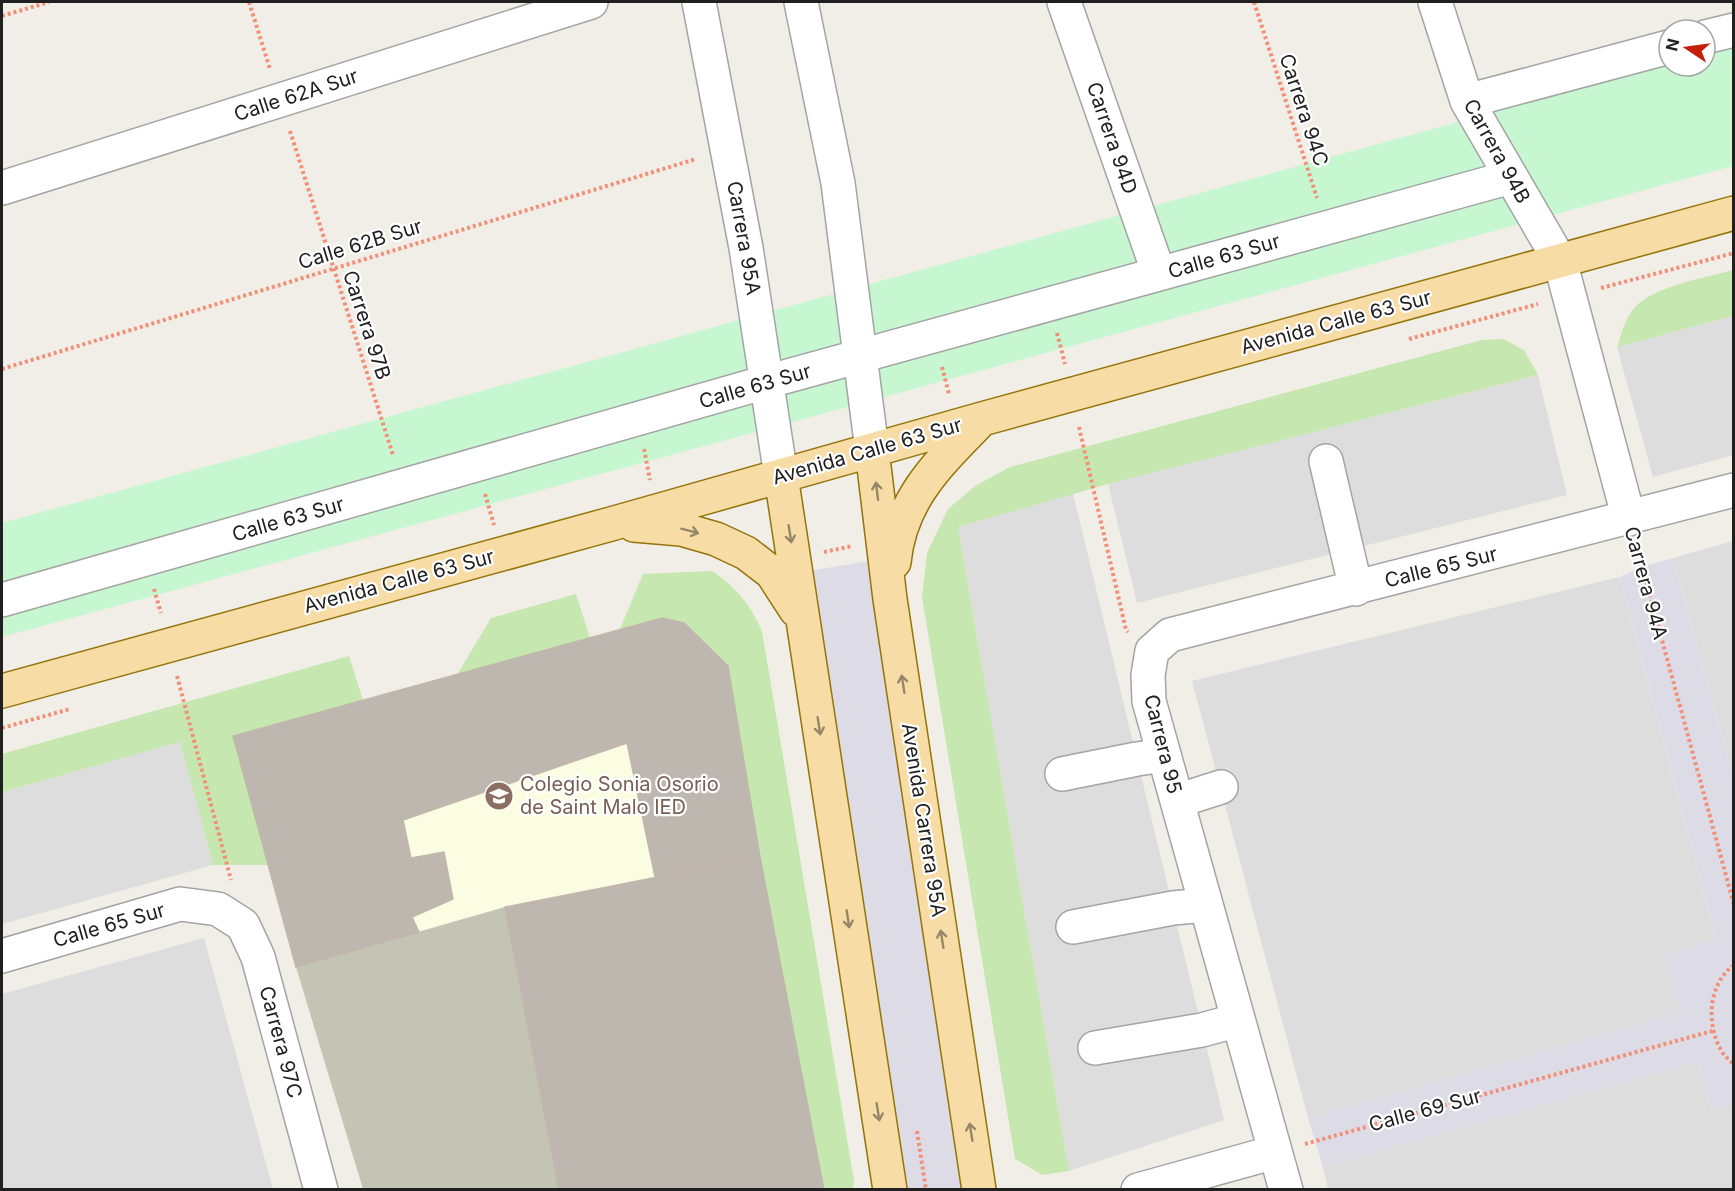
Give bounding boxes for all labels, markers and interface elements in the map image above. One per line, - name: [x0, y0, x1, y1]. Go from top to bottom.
- north arrow: [1657, 18, 1717, 78]
- text: N: [1661, 36, 1684, 53]
- street label: Carrera 94C: [1275, 51, 1333, 169]
- street label: Calle 62A Sur: [231, 64, 362, 126]
- street label: Carrera 94D: [1082, 79, 1142, 197]
- street label: Carrera 94B: [1459, 95, 1535, 207]
- street label: Carrera 95A: [722, 179, 766, 297]
- street label: Calle 62B Sur: [295, 214, 425, 274]
- street label: Calle 63 Sur: [1165, 228, 1283, 283]
- street label: Carrera 97B: [338, 267, 396, 383]
- street label: Avenida Calle 63 Sur: [1238, 285, 1434, 359]
- street label: Calle 63 Sur: [696, 358, 814, 413]
- street label: Avenida Calle 63 Sur: [769, 412, 965, 490]
- one-way arrow: [871, 481, 882, 501]
- street label: Calle 63 Sur: [229, 491, 347, 546]
- one-way arrow: [784, 523, 795, 543]
- street label: Carrera 94A: [1619, 524, 1673, 642]
- one-way arrow: [680, 526, 699, 538]
- street label: Calle 65 Sur: [1382, 541, 1500, 593]
- street label: Avenida Calle 63 Sur: [301, 544, 497, 618]
- one-way arrow: [897, 674, 908, 694]
- street label: Carrera 95: [1139, 692, 1187, 796]
- one-way arrow: [813, 716, 824, 736]
- street label: Avenida Carrera 95A: [897, 721, 951, 919]
- place label: Colegio Sonia Osorio de Saint Malo IED: [520, 772, 719, 819]
- school or university icon: Colegio Sonia Osorio de Saint Malo IED: [483, 780, 515, 812]
- street label: Calle 65 Sur: [50, 897, 168, 952]
- one-way arrow: [843, 909, 854, 928]
- one-way arrow: [936, 929, 947, 949]
- street label: Carrera 97C: [255, 983, 307, 1101]
- street label: Calle 69 Sur: [1366, 1083, 1484, 1137]
- one-way arrow: [872, 1101, 883, 1121]
- one-way arrow: [965, 1122, 976, 1142]

